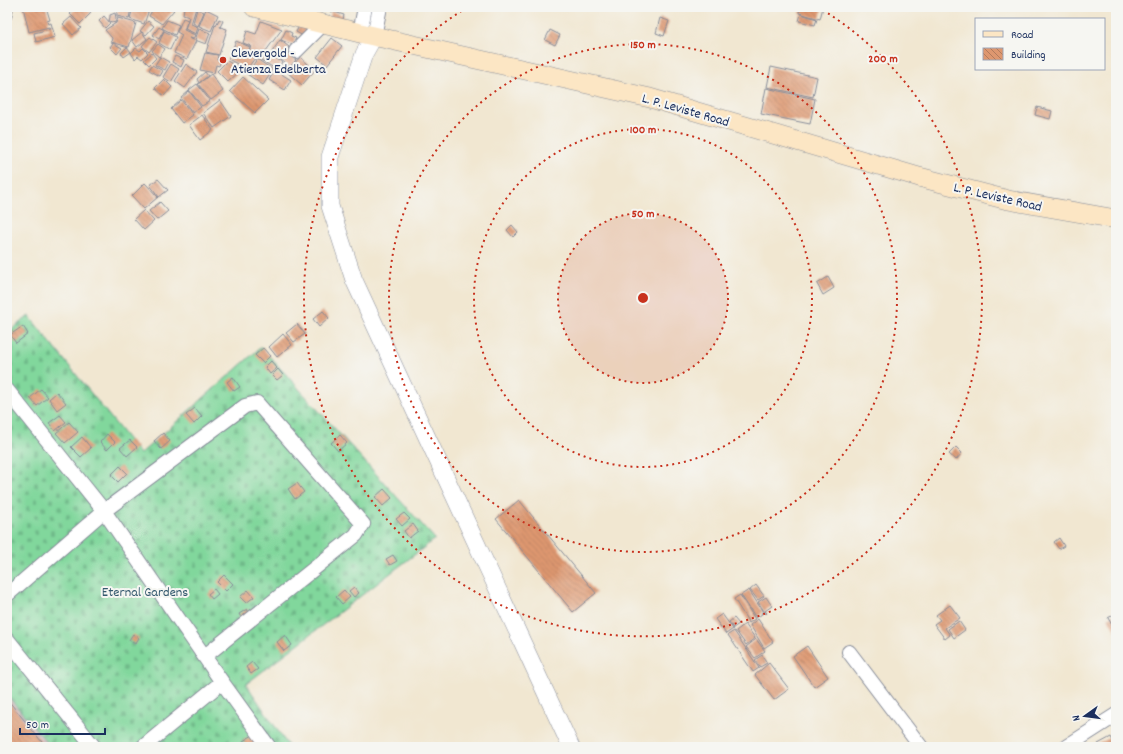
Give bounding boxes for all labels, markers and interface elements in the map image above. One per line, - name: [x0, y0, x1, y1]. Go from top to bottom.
- legend: [975, 18, 1105, 70]
- text: Road: [1011, 27, 1033, 44]
- text: 150 m: [630, 37, 656, 54]
- place label: Clevergold - Atienza Edelberta: [231, 44, 326, 80]
- text: Building: [1011, 47, 1046, 64]
- text: 200 m: [868, 51, 898, 68]
- marker: Clevergold - Atienza Edelberta: [218, 55, 228, 65]
- street label: L. P. Leviste Road: [639, 89, 731, 133]
- text: 100 m: [630, 122, 656, 139]
- street label: L. P. Leviste Road: [951, 178, 1044, 218]
- text: 50 m: [631, 206, 655, 223]
- centre of rings: [636, 291, 650, 305]
- park label: Eternal Gardens: [102, 583, 188, 603]
- north arrow: [1065, 696, 1105, 736]
- scale bar: [20, 710, 105, 736]
- text: N: [1069, 713, 1086, 723]
- text: 50 m: [26, 717, 49, 734]

